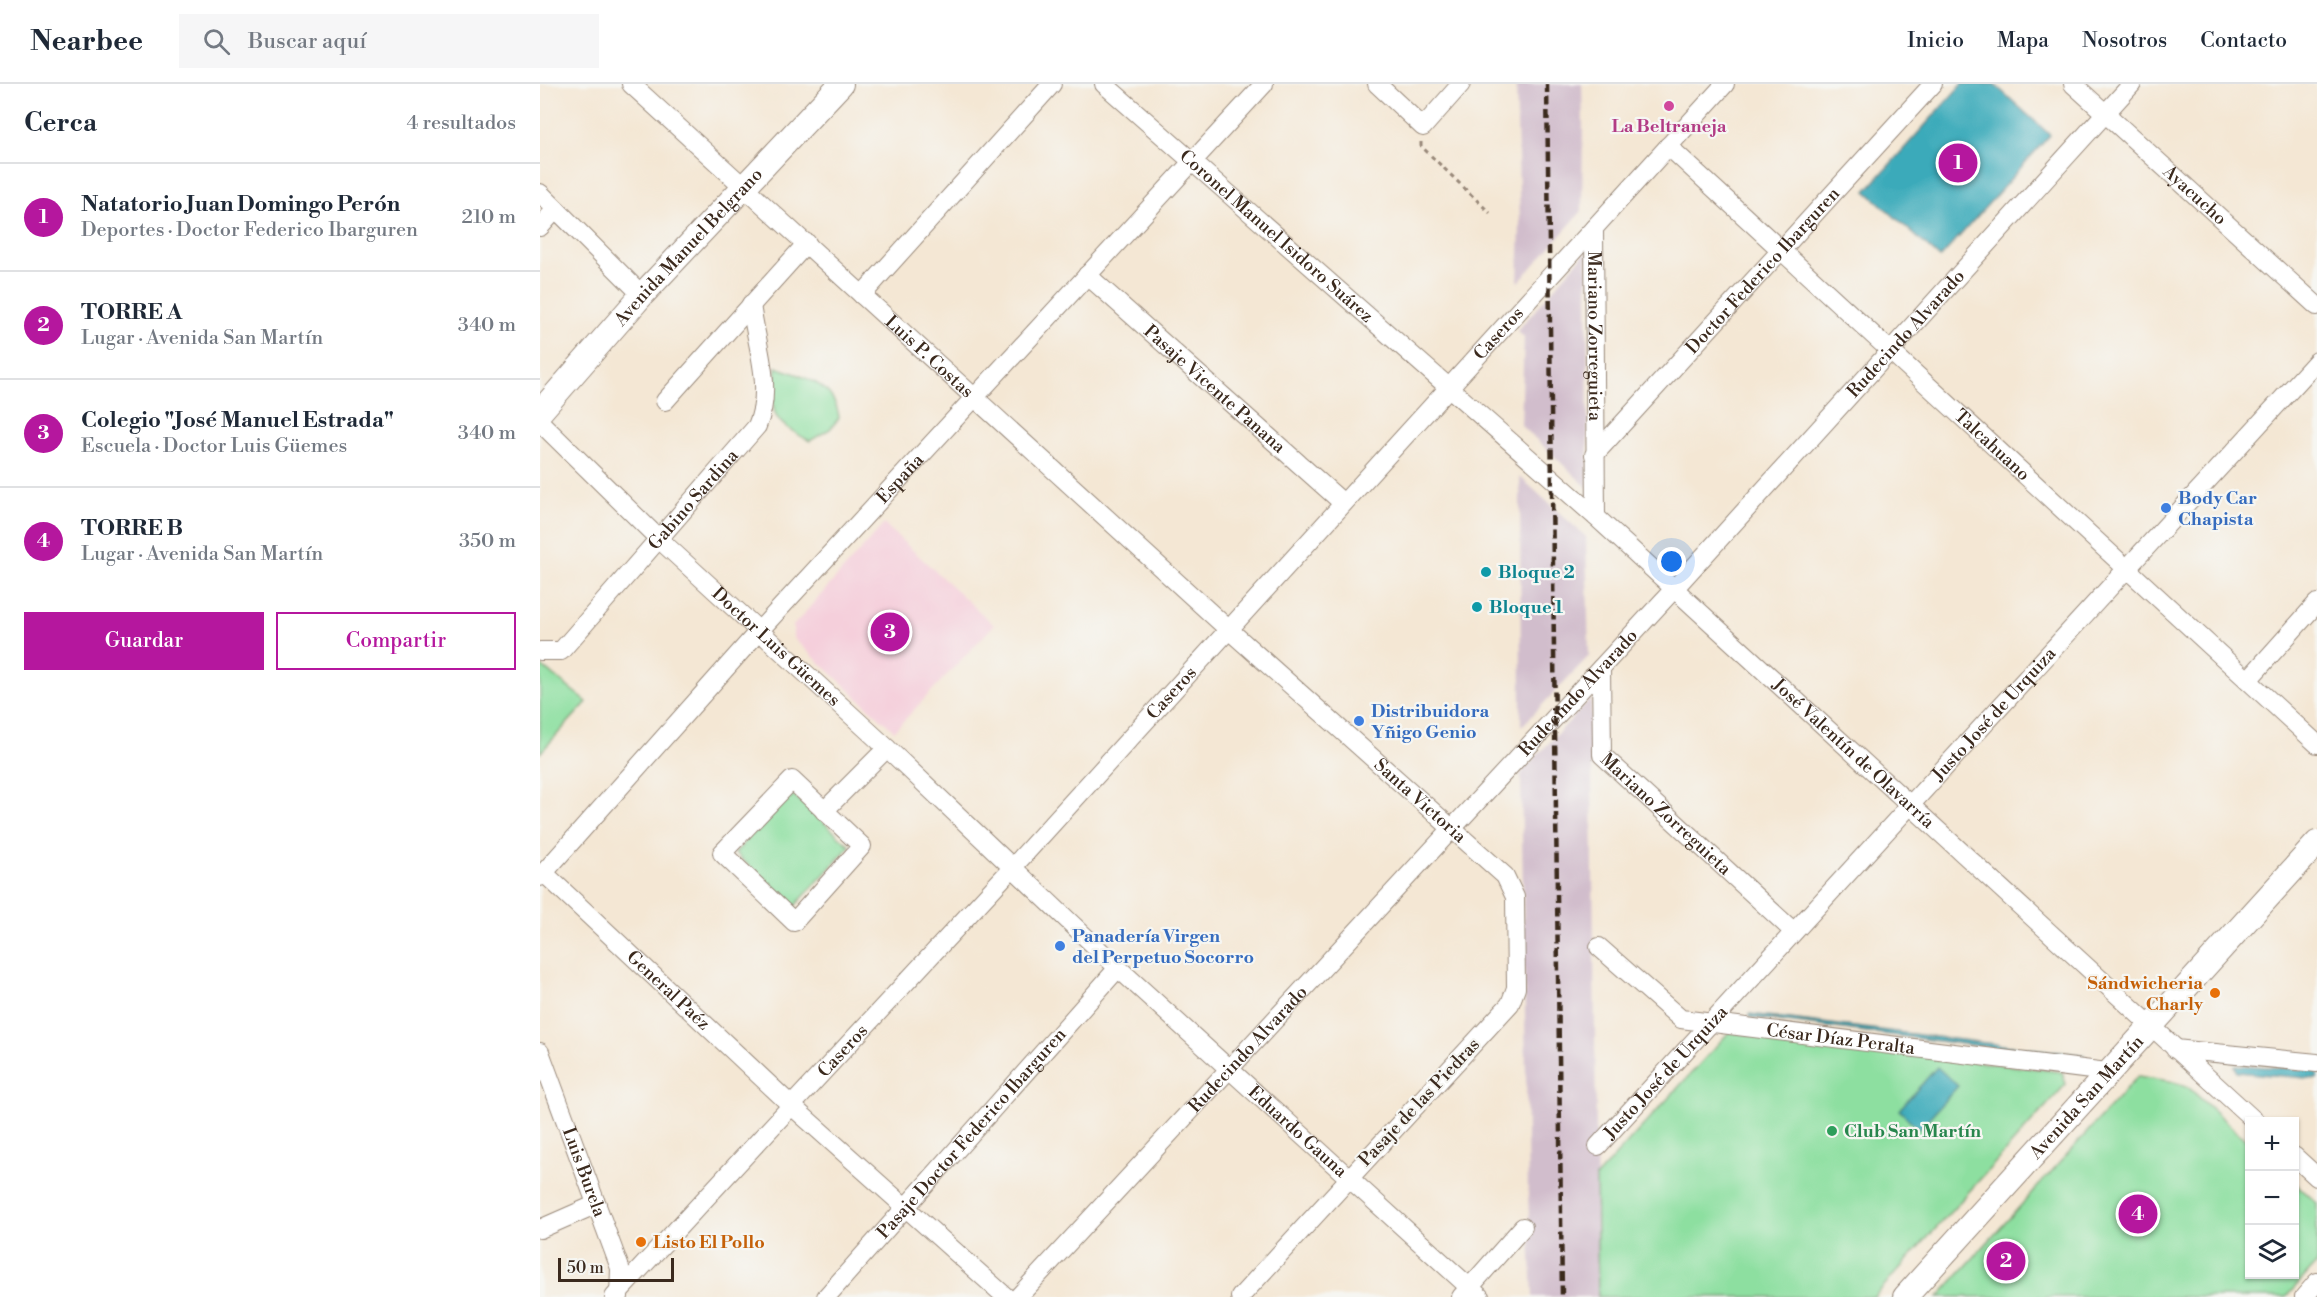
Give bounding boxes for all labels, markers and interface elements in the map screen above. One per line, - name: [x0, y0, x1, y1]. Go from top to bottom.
- search box: [179, 14, 599, 68]
- text: Nearbee: [30, 24, 143, 59]
- icon: search: [200, 25, 233, 58]
- text: Buscar aquí: [248, 28, 367, 55]
- text: Inicio: [1907, 28, 1964, 54]
- text: Mapa: [1997, 28, 2049, 54]
- text: Nosotros: [2082, 28, 2167, 54]
- text: Contacto: [2200, 28, 2287, 54]
- marker: La Beltraneja: [1662, 99, 1676, 113]
- text: Cerca: [24, 107, 97, 139]
- text: 4 resultados: [406, 111, 516, 136]
- place label: La Beltraneja: [1611, 115, 1727, 138]
- pin: 1: [1938, 140, 1978, 185]
- street label: Coronel Manuel Isidoro Suárez: [1175, 145, 1378, 328]
- street label: Ayacucho: [2157, 160, 2231, 230]
- street label: Avenida Manuel Belgrano: [609, 163, 768, 332]
- street label: Doctor Federico Ibarguren: [1681, 182, 1845, 359]
- text: Natatorio Juan Domingo Perón: [81, 191, 400, 218]
- text: 1: [39, 205, 48, 230]
- text: 210 m: [461, 205, 516, 230]
- text: Deportes · Doctor Federico Ibarguren: [81, 218, 418, 243]
- street label: Mariano Zorreguieta: [1582, 251, 1606, 422]
- street label: Rudecindo Alvarado: [1842, 265, 1970, 403]
- text: TORRE A: [81, 299, 182, 326]
- street label: Caseros: [1469, 302, 1529, 365]
- street label: Luis P. Costas: [880, 310, 978, 403]
- text: 2: [37, 313, 50, 338]
- text: 340 m: [458, 313, 516, 338]
- street label: Pasaje Vicente Panana: [1139, 320, 1291, 459]
- text: Lugar · Avenida San Martín: [81, 326, 323, 351]
- street label: Talcahuano: [1949, 404, 2035, 486]
- text: Colegio "José Manuel Estrada": [81, 407, 394, 434]
- text: 3: [37, 421, 50, 446]
- text: 340 m: [458, 421, 516, 446]
- text: Escuela · Doctor Luis Güemes: [81, 434, 347, 459]
- street label: Gabino Sardina: [643, 444, 744, 555]
- street label: España: [871, 448, 929, 508]
- place label: Body Car Chapista: [2178, 487, 2257, 531]
- marker: Body Car Chapista: [2159, 501, 2173, 515]
- text: TORRE B: [81, 515, 183, 542]
- text: 4: [37, 529, 50, 554]
- text: 350 m: [459, 529, 516, 554]
- text: Lugar · Avenida San Martín: [81, 542, 323, 567]
- your location: [1657, 547, 1686, 576]
- place label: Bloque 2: [1498, 561, 1575, 584]
- marker: Bloque 2: [1479, 565, 1493, 579]
- street label: Doctor Luis Güemes: [707, 582, 845, 712]
- place label: Bloque 1: [1489, 596, 1563, 619]
- marker: Bloque 1: [1470, 600, 1484, 614]
- pin: 3: [870, 610, 910, 654]
- button: Guardar: [24, 612, 264, 670]
- button: Compartir: [276, 612, 516, 670]
- street label: Rudecindo Alvarado: [1514, 625, 1643, 761]
- street label: Justo José de Urquiza: [1927, 642, 2062, 787]
- street label: Caseros: [1142, 662, 1202, 725]
- street label: José Valentín de Olavarría: [1767, 673, 1940, 834]
- place label: Distribuidora Yñigo Genio: [1371, 700, 1490, 744]
- marker: Distribuidora Yñigo Genio: [1352, 714, 1366, 728]
- street label: Mariano Zorreguieta: [1595, 748, 1737, 881]
- street label: Santa Victoria: [1369, 754, 1472, 849]
- place label: Panadería Virgen del Perpetuo Socorro: [1072, 925, 1254, 969]
- marker: Panadería Virgen del Perpetuo Socorro: [1053, 939, 1067, 953]
- street label: General Paéz: [622, 946, 715, 1035]
- place label: Sándwicheria Charly: [2088, 972, 2204, 1016]
- street label: Rudecindo Alvarado: [1184, 981, 1313, 1118]
- marker: Sándwicheria Charly: [2208, 986, 2222, 1000]
- street label: Justo José de Urquiza: [1598, 1000, 1734, 1145]
- street label: César Díaz Peralta: [1765, 1019, 1917, 1060]
- street label: Caseros: [813, 1020, 873, 1082]
- street label: Pasaje Doctor Federico Ibarguren: [872, 1023, 1072, 1244]
- street label: Avenida San Martín: [2024, 1030, 2149, 1165]
- street label: Pasaje de las Piedras: [1354, 1033, 1485, 1171]
- street label: Eduardo Gauna: [1243, 1081, 1352, 1183]
- map controls: [2245, 1117, 2299, 1279]
- button: +: [2245, 1117, 2299, 1171]
- place label: Club San Martín: [1844, 1120, 1981, 1143]
- street label: Luis Burela: [557, 1124, 611, 1221]
- marker: Club San Martín: [1825, 1124, 1839, 1138]
- button: −: [2245, 1171, 2299, 1225]
- pin: 4: [2118, 1192, 2158, 1236]
- button: layers: [2245, 1225, 2299, 1279]
- place label: Listo El Pollo: [653, 1231, 765, 1254]
- marker: Listo El Pollo: [634, 1235, 648, 1249]
- pin: 2: [1986, 1238, 2026, 1284]
- scale bar: [558, 1255, 674, 1282]
- text: 50 m: [567, 1258, 604, 1278]

